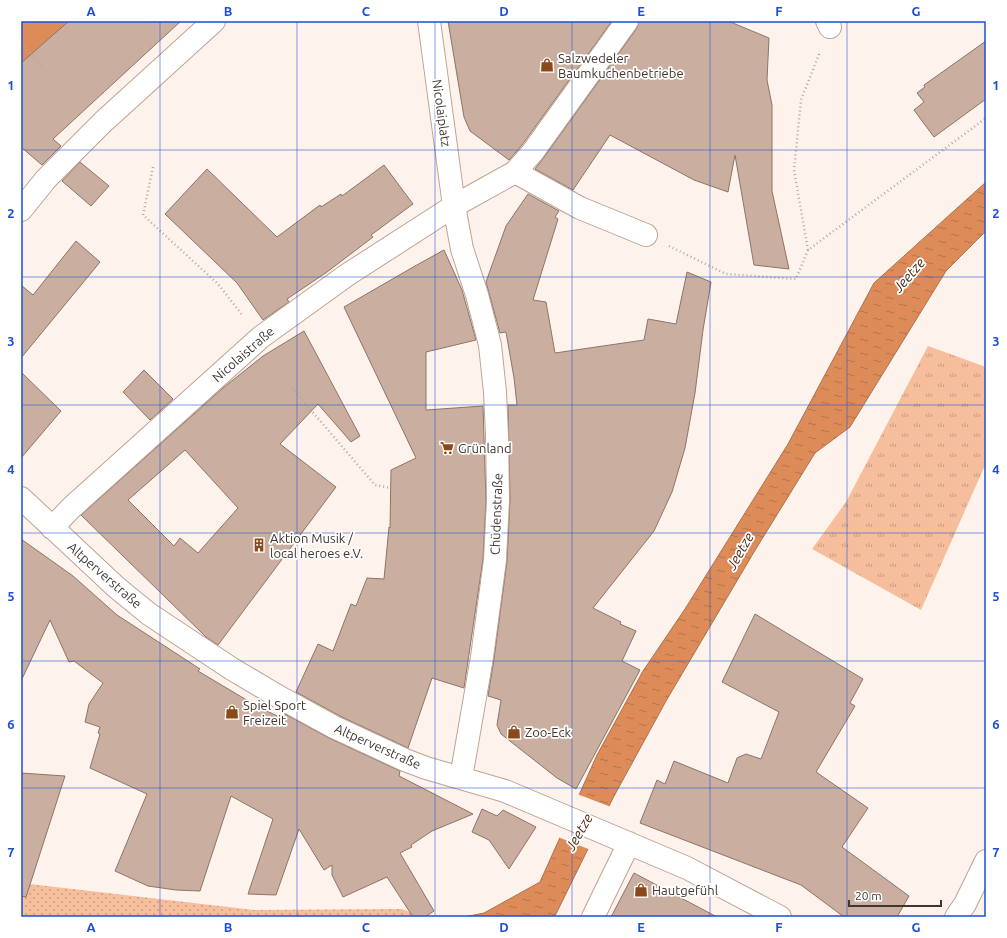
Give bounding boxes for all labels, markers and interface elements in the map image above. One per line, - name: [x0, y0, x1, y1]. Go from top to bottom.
- text: A: [86, 4, 96, 18]
- text: B: [224, 4, 233, 18]
- text: C: [362, 4, 371, 18]
- text: D: [499, 4, 509, 18]
- text: E: [637, 4, 645, 18]
- text: F: [775, 4, 783, 18]
- text: G: [912, 4, 921, 18]
- place label: Salzwedeler Baumkuchenbetriebe: [558, 51, 684, 80]
- shop icon: Salzwedeler Baumkuchenbetriebe: [539, 57, 555, 73]
- text: 1: [7, 78, 15, 92]
- street label: Nicolaiplatz: [430, 78, 454, 148]
- text: 1: [992, 78, 1000, 92]
- text: 2: [7, 206, 15, 220]
- text: 2: [992, 206, 1000, 220]
- water label: Jeetze: [889, 255, 928, 296]
- street label: Nicolaistraße: [209, 324, 277, 384]
- text: 3: [7, 334, 15, 348]
- text: 3: [992, 334, 1000, 348]
- supermarket icon: Grünland: [439, 440, 455, 456]
- place label: Grünland: [458, 441, 512, 455]
- text: 4: [7, 462, 15, 476]
- text: 4: [992, 462, 1000, 476]
- street label: Chüdenstraße: [488, 473, 504, 555]
- water label: Jeetze: [723, 530, 757, 573]
- place label: Aktion Musik / local heroes e.V.: [270, 531, 363, 560]
- building icon: Aktion Musik / local heroes e.V.: [251, 537, 267, 553]
- street label: Altperverstraße: [65, 539, 145, 611]
- text: 5: [7, 589, 15, 603]
- text: 5: [992, 589, 1000, 603]
- place label: Spiel Sport Freizeit: [243, 698, 306, 727]
- shop icon: Spiel Sport Freizeit: [224, 704, 240, 720]
- text: 6: [7, 717, 15, 731]
- text: 6: [992, 717, 1000, 731]
- street label: Altperverstraße: [333, 721, 423, 771]
- shop icon: Zoo-Eck: [506, 724, 522, 740]
- place label: Zoo-Eck: [525, 725, 572, 739]
- water label: Jeetze: [562, 811, 596, 854]
- text: 7: [7, 845, 15, 859]
- text: 7: [992, 845, 1000, 859]
- shop icon: Hautgefühl: [633, 882, 649, 898]
- scale bar: [849, 882, 941, 908]
- place label: Hautgefühl: [652, 883, 719, 897]
- text: 20 m: [855, 889, 882, 902]
- text: A: [86, 920, 96, 934]
- text: B: [224, 920, 233, 934]
- text: C: [362, 920, 371, 934]
- text: D: [499, 920, 509, 934]
- text: E: [637, 920, 645, 934]
- text: F: [775, 920, 783, 934]
- text: G: [912, 920, 921, 934]

